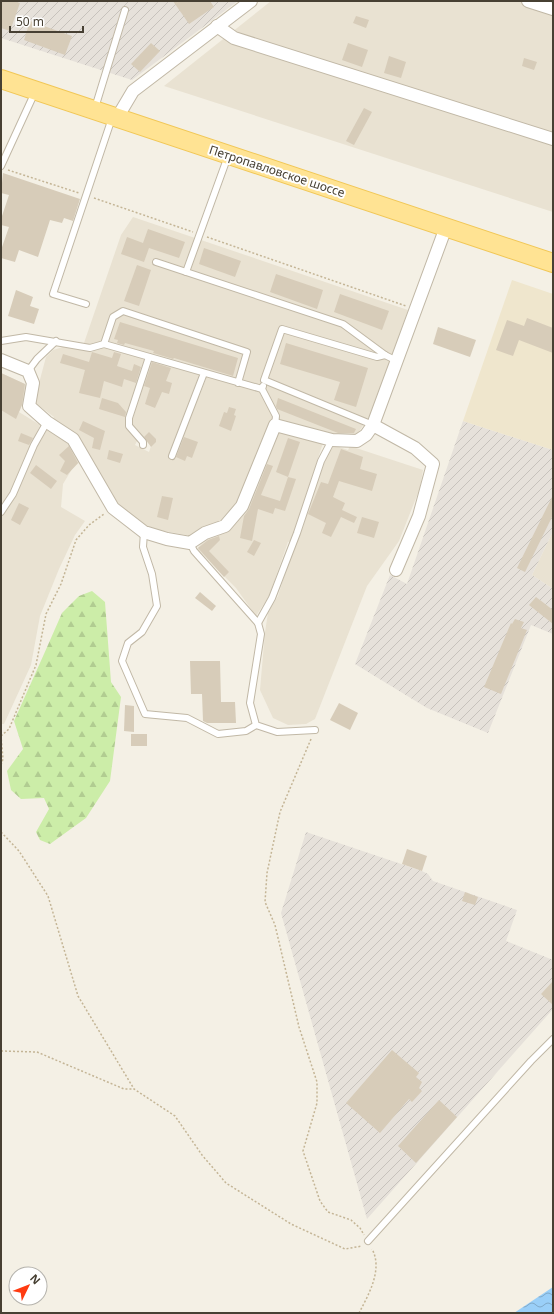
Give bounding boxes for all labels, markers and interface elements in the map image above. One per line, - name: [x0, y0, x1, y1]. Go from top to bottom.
- scale bar: [10, 8, 83, 34]
- text: 50 m: [16, 13, 44, 30]
- street label: Петропавловское шоссе: [207, 141, 347, 201]
- north arrow: [8, 1266, 48, 1306]
- text: N: [27, 1270, 44, 1287]

